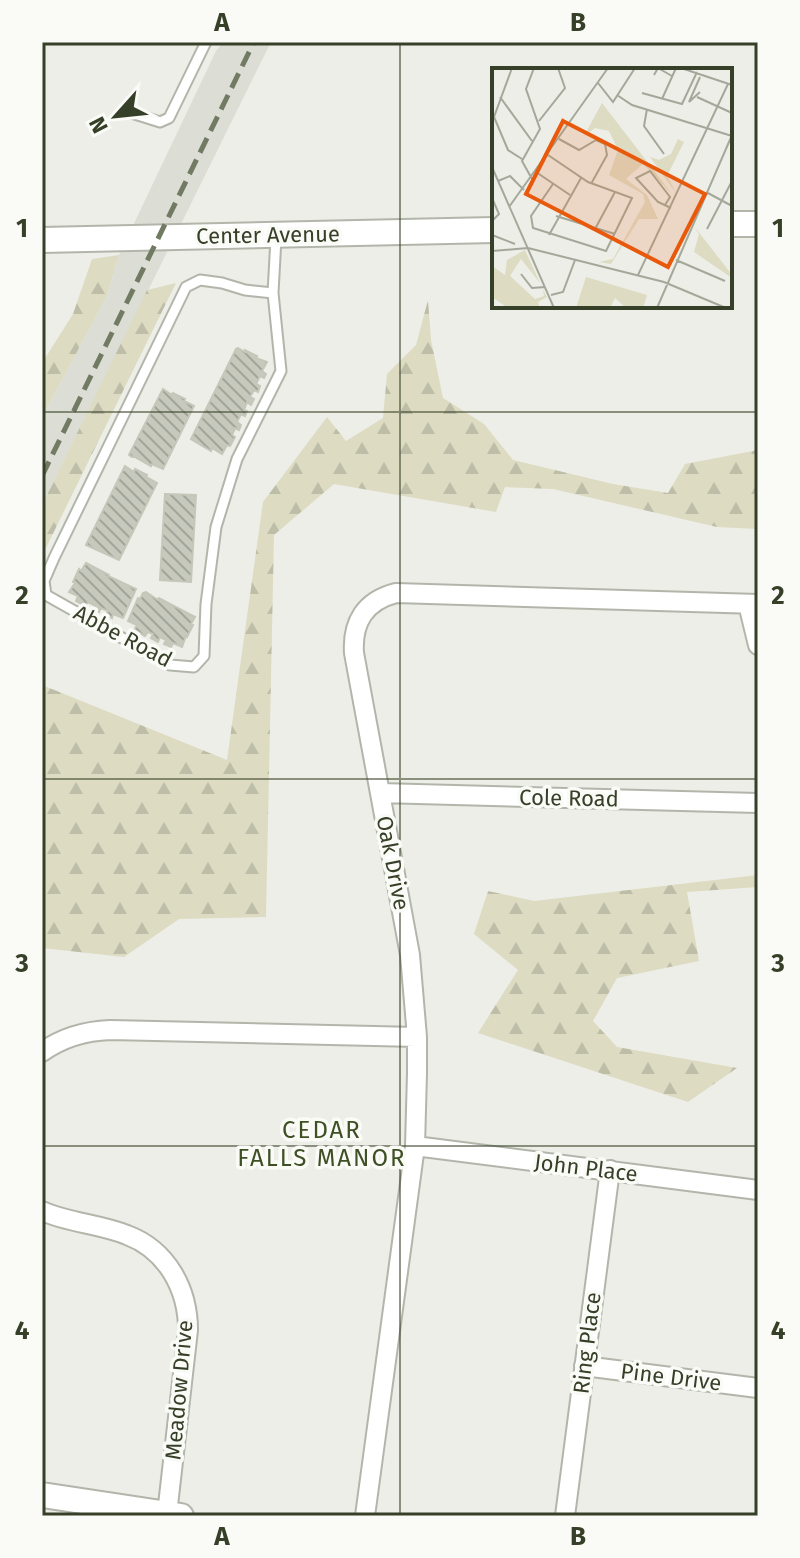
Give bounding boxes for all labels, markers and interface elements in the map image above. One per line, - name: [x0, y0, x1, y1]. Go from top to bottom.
- text: A: [213, 7, 230, 38]
- text: B: [570, 7, 586, 38]
- inset map: [492, 68, 732, 308]
- north arrow: [76, 76, 156, 156]
- text: N: [83, 112, 114, 137]
- text: 1: [16, 213, 28, 244]
- text: 1: [772, 213, 784, 244]
- street label: Center Avenue: [196, 220, 340, 250]
- text: 2: [15, 580, 29, 611]
- text: 2: [771, 580, 785, 611]
- street label: Abbe Road: [69, 599, 177, 673]
- street label: Cole Road: [519, 784, 619, 812]
- street label: Oak Drive: [371, 813, 415, 913]
- text: 3: [14, 948, 29, 979]
- text: 3: [770, 948, 785, 979]
- district label: CEDAR FALLS MANOR: [237, 1116, 407, 1172]
- street label: John Place: [533, 1148, 639, 1188]
- street label: Ring Place: [567, 1290, 607, 1396]
- text: 4: [15, 1315, 30, 1346]
- text: 4: [771, 1315, 786, 1346]
- street label: Meadow Drive: [159, 1319, 199, 1461]
- street label: Pine Drive: [619, 1357, 723, 1397]
- text: A: [213, 1521, 230, 1552]
- text: B: [570, 1521, 586, 1552]

